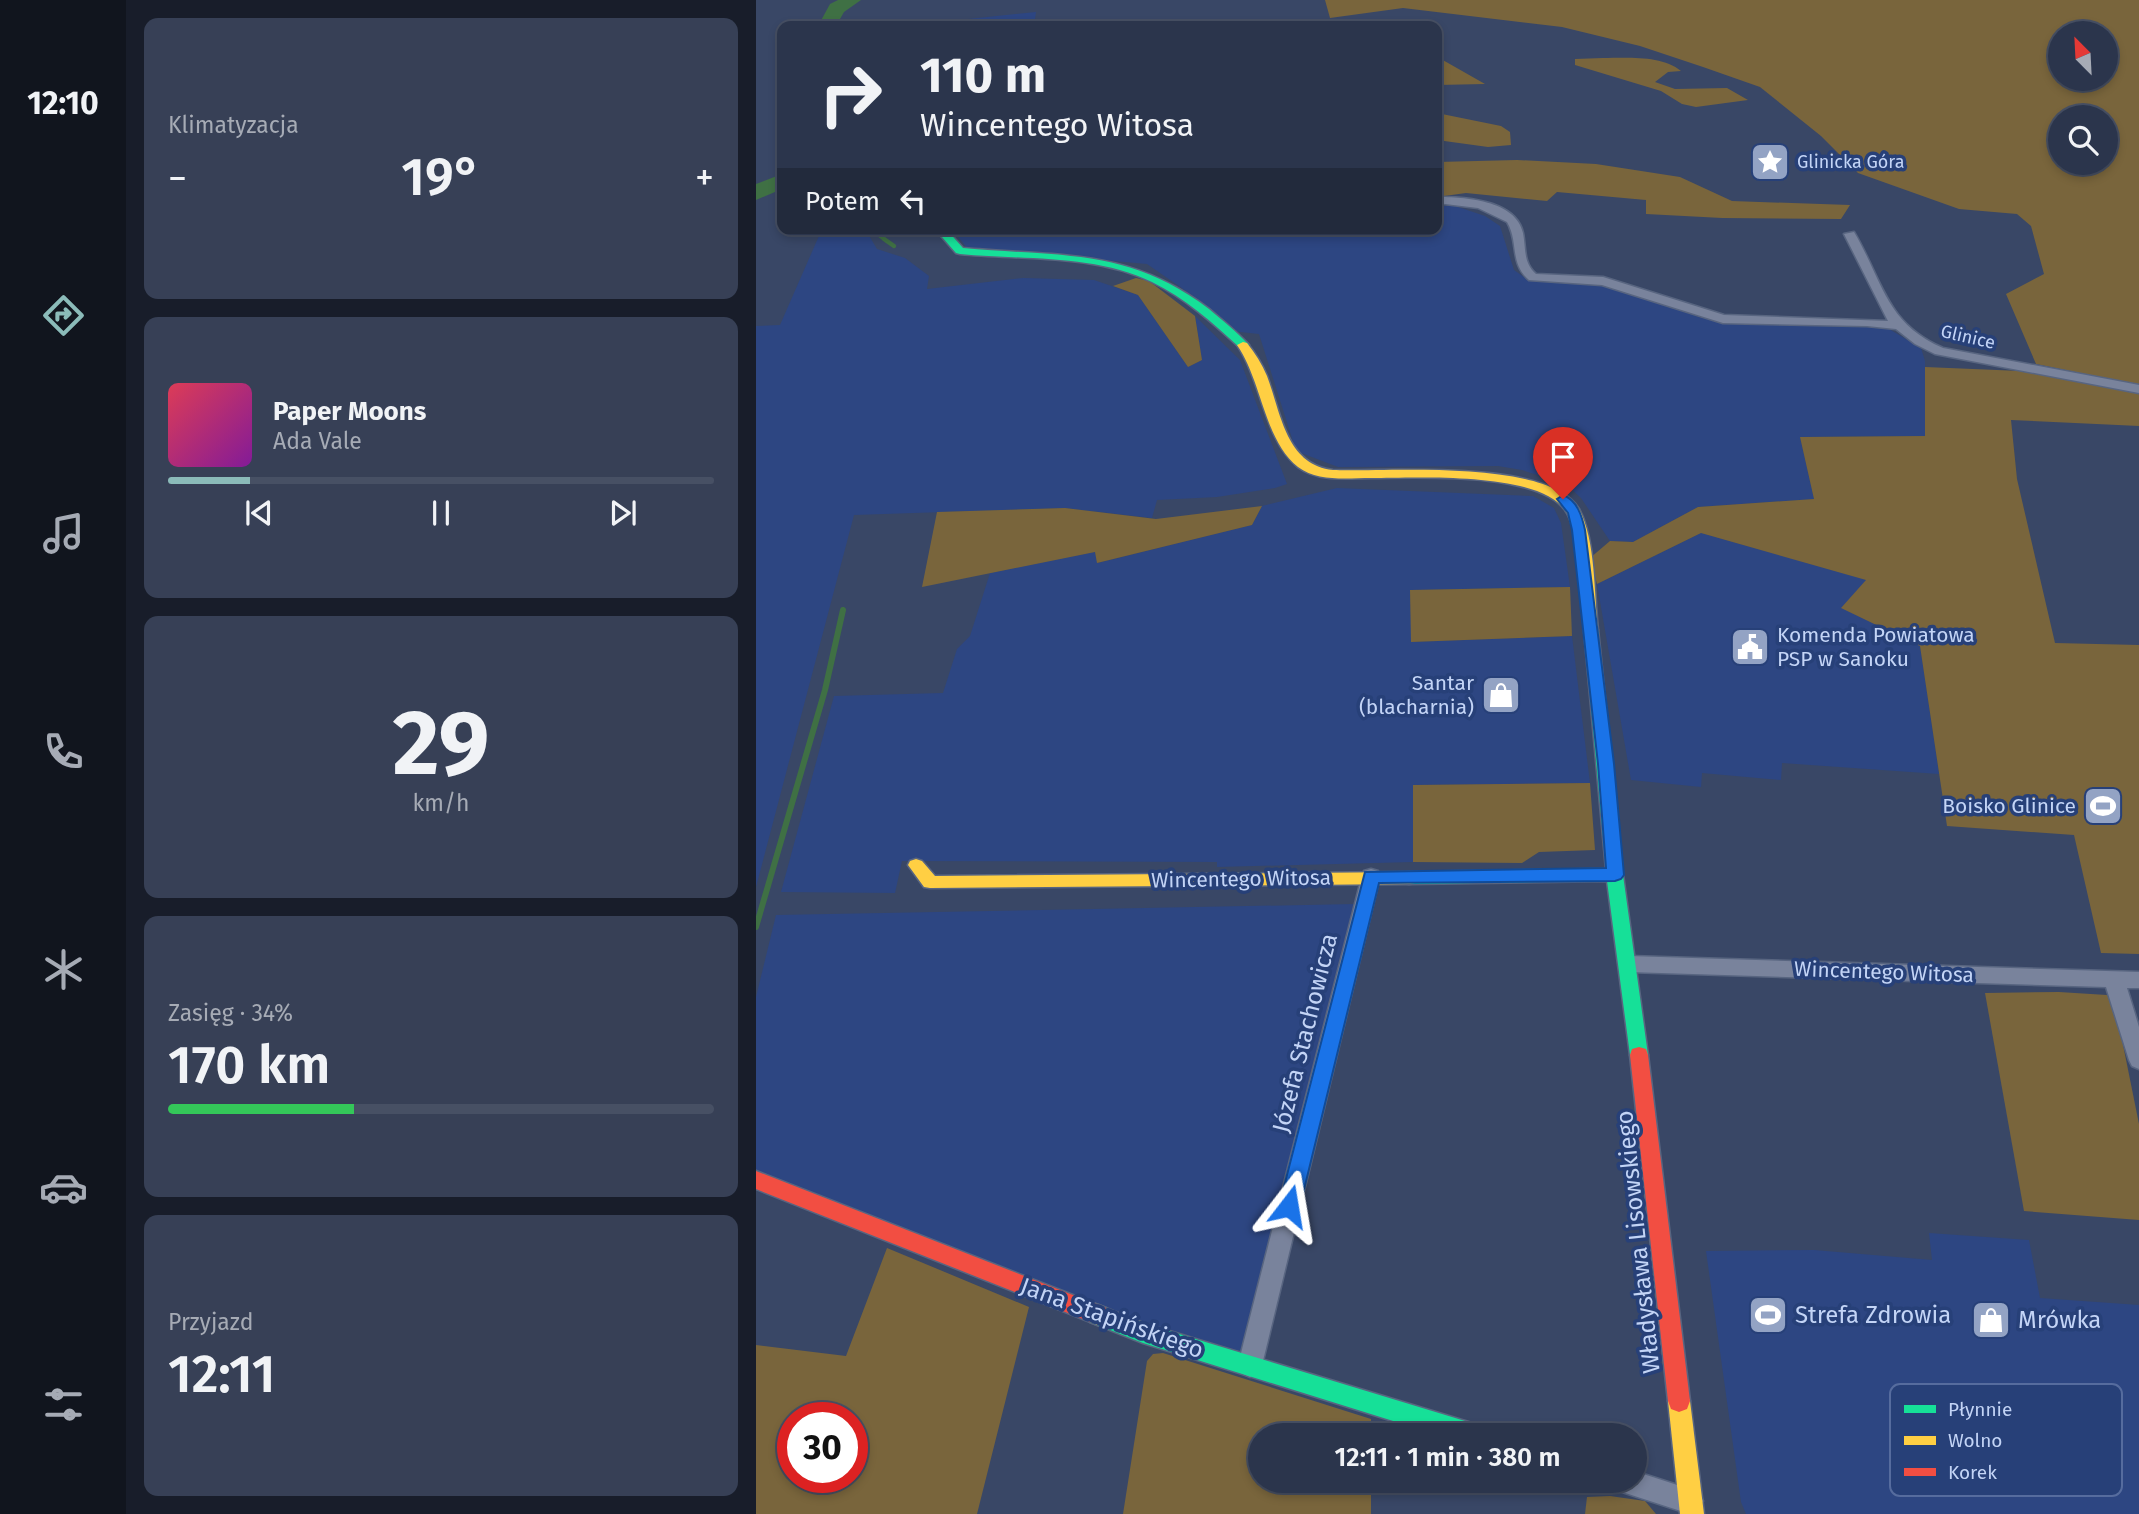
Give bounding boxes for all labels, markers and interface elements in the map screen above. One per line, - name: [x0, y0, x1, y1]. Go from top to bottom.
- north arrow: [2048, 21, 2118, 91]
- map controls: [2048, 21, 2118, 175]
- text: 110 m: [920, 46, 1046, 105]
- icon: right: [805, 49, 896, 140]
- text: 12:10: [27, 84, 99, 122]
- button: search: [2048, 105, 2118, 175]
- text: Wincentego Witosa: [920, 106, 1194, 144]
- text: Klimatyzacja: [168, 111, 299, 139]
- place icon: Glinicka Góra: [1749, 141, 1791, 183]
- text: 19°: [401, 146, 481, 209]
- place label: Glinicka Góra: [1797, 151, 1904, 173]
- text: −: [168, 155, 187, 201]
- text: +: [695, 155, 714, 201]
- icon: left: [894, 182, 932, 220]
- text: Potem: [805, 186, 880, 217]
- icon: directions: [39, 291, 88, 340]
- street label: Glinice: [1939, 320, 1997, 354]
- text: Paper Moons: [273, 396, 426, 427]
- text: Ada Vale: [273, 427, 362, 455]
- pin: [1533, 427, 1593, 499]
- icon: arrive: [1544, 438, 1582, 476]
- icon: previous: [240, 494, 278, 532]
- icon: pause: [422, 494, 460, 532]
- icon: next: [604, 494, 642, 532]
- icon: music: [39, 509, 88, 558]
- place label: Komenda Powiatowa PSP w Sanoku: [1777, 622, 1975, 672]
- public building icon: Komenda Powiatowa PSP w Sanoku: [1729, 626, 1771, 668]
- place label: Santar (blacharnia): [1359, 670, 1474, 720]
- shop icon: Santar (blacharnia): [1480, 674, 1522, 716]
- text: 29: [392, 689, 490, 798]
- icon: phone: [39, 727, 88, 776]
- sports icon: Boisko Glinice: [2082, 785, 2124, 827]
- text: km/h: [413, 789, 469, 817]
- place label: Boisko Glinice: [1942, 793, 2076, 819]
- street label: Wincentego Witosa: [1151, 864, 1331, 894]
- street label: Józefa Stachowicza: [1267, 930, 1343, 1136]
- icon: climate: [39, 945, 88, 994]
- street label: Wincentego Witosa: [1794, 956, 1974, 988]
- text: Zasięg · 34%: [168, 999, 293, 1027]
- text: 170 km: [168, 1034, 330, 1097]
- street label: Władysława Lisowskiego: [1610, 1109, 1666, 1375]
- icon: car: [39, 1163, 88, 1212]
- position arrow: [1252, 1169, 1326, 1243]
- street label: Jana Stapińskiego: [1017, 1272, 1207, 1364]
- sports icon: Strefa Zdrowia: [1747, 1294, 1789, 1336]
- shop icon: Mrówka: [1970, 1299, 2012, 1341]
- place label: Strefa Zdrowia: [1795, 1301, 1951, 1329]
- place label: Mrówka: [2018, 1306, 2101, 1334]
- text: Przyjazd: [168, 1308, 254, 1336]
- text: 12:11: [168, 1343, 276, 1406]
- icon: filters: [39, 1380, 88, 1429]
- legend: [1890, 1384, 2122, 1496]
- text: Płynnie: [1948, 1398, 2012, 1421]
- speed limit sign: 30: [777, 1402, 868, 1493]
- text: Wolno: [1948, 1429, 2002, 1452]
- text: 12:11 · 1 min · 380 m: [1334, 1442, 1561, 1473]
- text: Korek: [1948, 1461, 1997, 1484]

